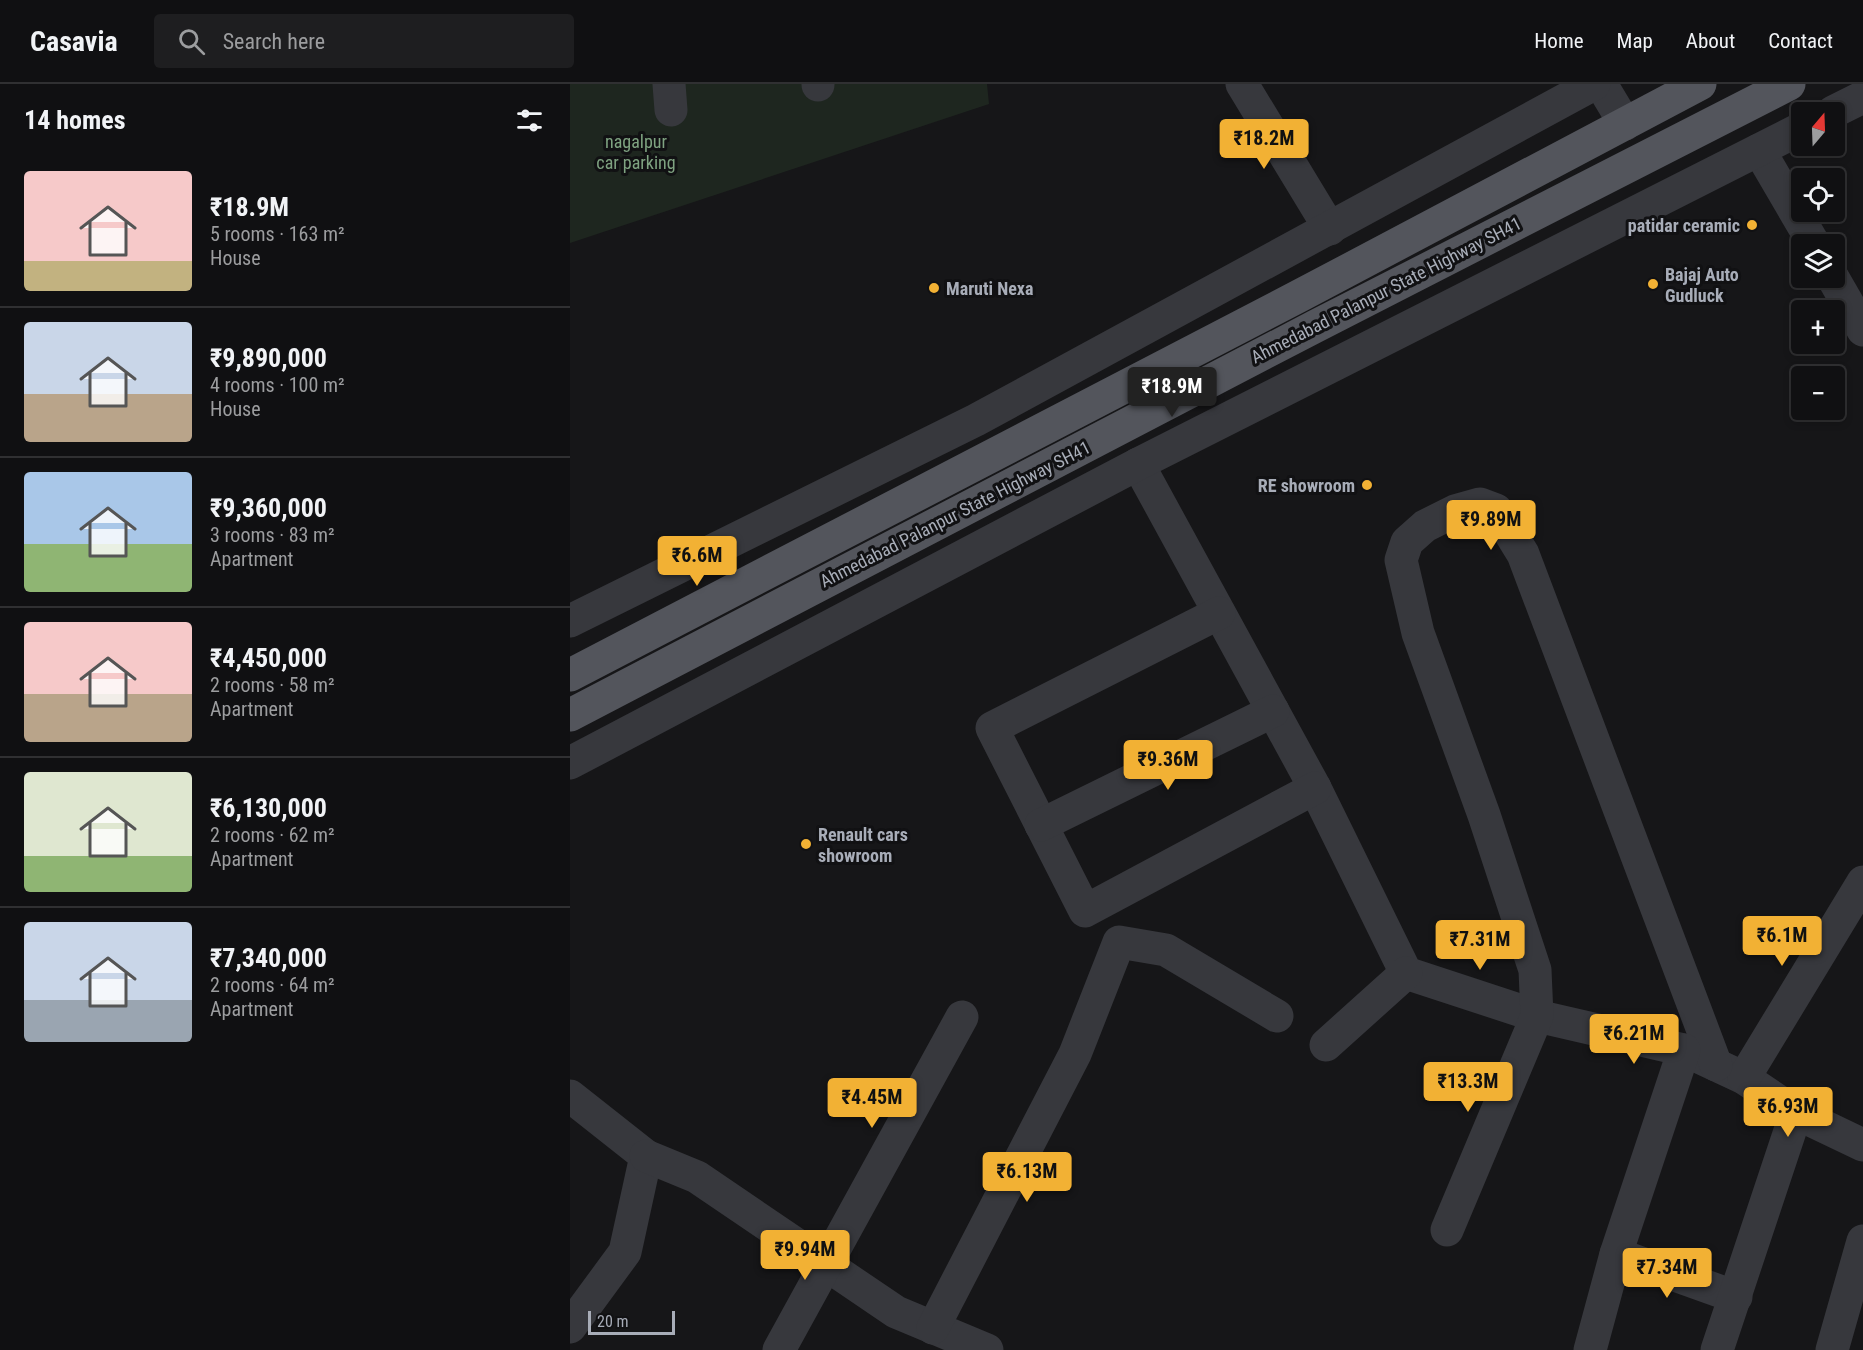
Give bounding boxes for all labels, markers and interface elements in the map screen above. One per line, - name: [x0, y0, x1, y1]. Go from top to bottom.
- search box: [154, 14, 574, 68]
- text: Casavia: [30, 25, 118, 58]
- icon: search: [175, 25, 208, 58]
- text: Search here: [223, 29, 325, 54]
- text: Home: [1534, 29, 1584, 53]
- text: Map: [1617, 29, 1653, 53]
- text: About: [1686, 29, 1735, 53]
- text: Contact: [1768, 29, 1833, 53]
- north arrow: [1791, 102, 1845, 156]
- map controls: [1791, 102, 1845, 420]
- icon: filters: [513, 104, 546, 137]
- text: 14 homes: [24, 105, 126, 135]
- pin: ₹18.2M: [1215, 119, 1313, 170]
- text: ₹18.2M: [1234, 126, 1294, 150]
- park label: nagalpur car parking: [596, 131, 676, 173]
- button: locate: [1791, 168, 1845, 222]
- text: ₹18.9M: [210, 192, 289, 222]
- icon: home: [72, 195, 144, 267]
- street label: Ahmedabad Palanpur State Highway SH41: [1247, 212, 1525, 368]
- place label: patidar ceramic: [1628, 215, 1740, 236]
- marker: patidar ceramic: [1745, 218, 1759, 232]
- text: 5 rooms · 163 m²: [210, 222, 345, 246]
- button: layers: [1791, 234, 1845, 288]
- text: House: [210, 246, 261, 270]
- place label: Bajaj Auto Gudluck: [1665, 264, 1739, 306]
- marker: Bajaj Auto Gudluck: [1646, 277, 1660, 291]
- place label: Maruti Nexa: [946, 278, 1033, 299]
- marker: Maruti Nexa: [927, 281, 941, 295]
- button: +: [1791, 300, 1845, 354]
- text: ₹9,890,000: [210, 343, 327, 373]
- icon: home: [72, 346, 144, 418]
- button: −: [1791, 366, 1845, 420]
- pin: ₹18.9M: [1123, 367, 1221, 418]
- text: 4 rooms · 100 m²: [210, 373, 345, 397]
- text: ₹18.9M: [1142, 374, 1202, 398]
- text: House: [210, 397, 261, 421]
- street label: Ahmedabad Palanpur State Highway SH41: [816, 436, 1094, 592]
- place label: RE showroom: [1258, 475, 1355, 496]
- marker: RE showroom: [1360, 478, 1374, 492]
- text: ₹9,360,000: [210, 493, 327, 523]
- icon: home: [72, 496, 144, 568]
- pin: ₹9.89M: [1442, 500, 1540, 551]
- text: ₹9.89M: [1461, 507, 1521, 531]
- text: 3 rooms · 83 m²: [210, 523, 335, 547]
- pin: ₹6.6M: [655, 536, 739, 587]
- text: ₹6.6M: [672, 543, 722, 567]
- text: Apartment: [210, 547, 294, 571]
- text: ₹4,450,000: [210, 643, 327, 673]
- icon: home: [72, 646, 144, 718]
- text: 2 rooms · 58 m²: [210, 673, 335, 697]
- text: Apartment: [210, 697, 294, 721]
- pin: ₹9.36M: [1119, 740, 1217, 791]
- text: ₹9.36M: [1138, 747, 1198, 771]
- text: ₹6,130,000: [210, 793, 327, 823]
- icon: home: [72, 796, 144, 868]
- text: 2 rooms · 62 m²: [210, 823, 335, 847]
- place label: Renault cars showroom: [818, 824, 908, 866]
- marker: Renault cars showroom: [799, 837, 813, 851]
- text: Apartment: [210, 847, 294, 871]
- pin: ₹6.1M: [1740, 916, 1824, 967]
- pin: ₹7.31M: [1431, 920, 1529, 971]
- text: ₹6.1M: [1757, 923, 1807, 947]
- text: ₹7.31M: [1450, 927, 1510, 951]
- text: ₹7,340,000: [210, 943, 327, 973]
- icon: home: [72, 946, 144, 1018]
- text: 2 rooms · 64 m²: [210, 973, 335, 997]
- text: Apartment: [210, 997, 294, 1021]
- pin: ₹6.21M: [1585, 1014, 1683, 1065]
- text: ₹6.21M: [1604, 1021, 1664, 1045]
- pin: ₹13.3M: [1419, 1062, 1517, 1113]
- text: ₹13.3M: [1438, 1069, 1498, 1093]
- pin: ₹4.45M: [823, 1078, 921, 1129]
- text: ₹4.45M: [842, 1085, 902, 1109]
- pin: ₹6.93M: [1739, 1087, 1837, 1138]
- text: ₹6.93M: [1758, 1094, 1818, 1118]
- pin: ₹6.13M: [978, 1152, 1076, 1203]
- text: ₹6.13M: [997, 1159, 1057, 1183]
- pin: ₹9.94M: [756, 1230, 854, 1281]
- text: ₹9.94M: [775, 1237, 835, 1261]
- pin: ₹7.34M: [1618, 1248, 1716, 1299]
- text: ₹7.34M: [1637, 1255, 1697, 1279]
- scale bar: [588, 1308, 675, 1336]
- text: 20 m: [597, 1312, 629, 1331]

